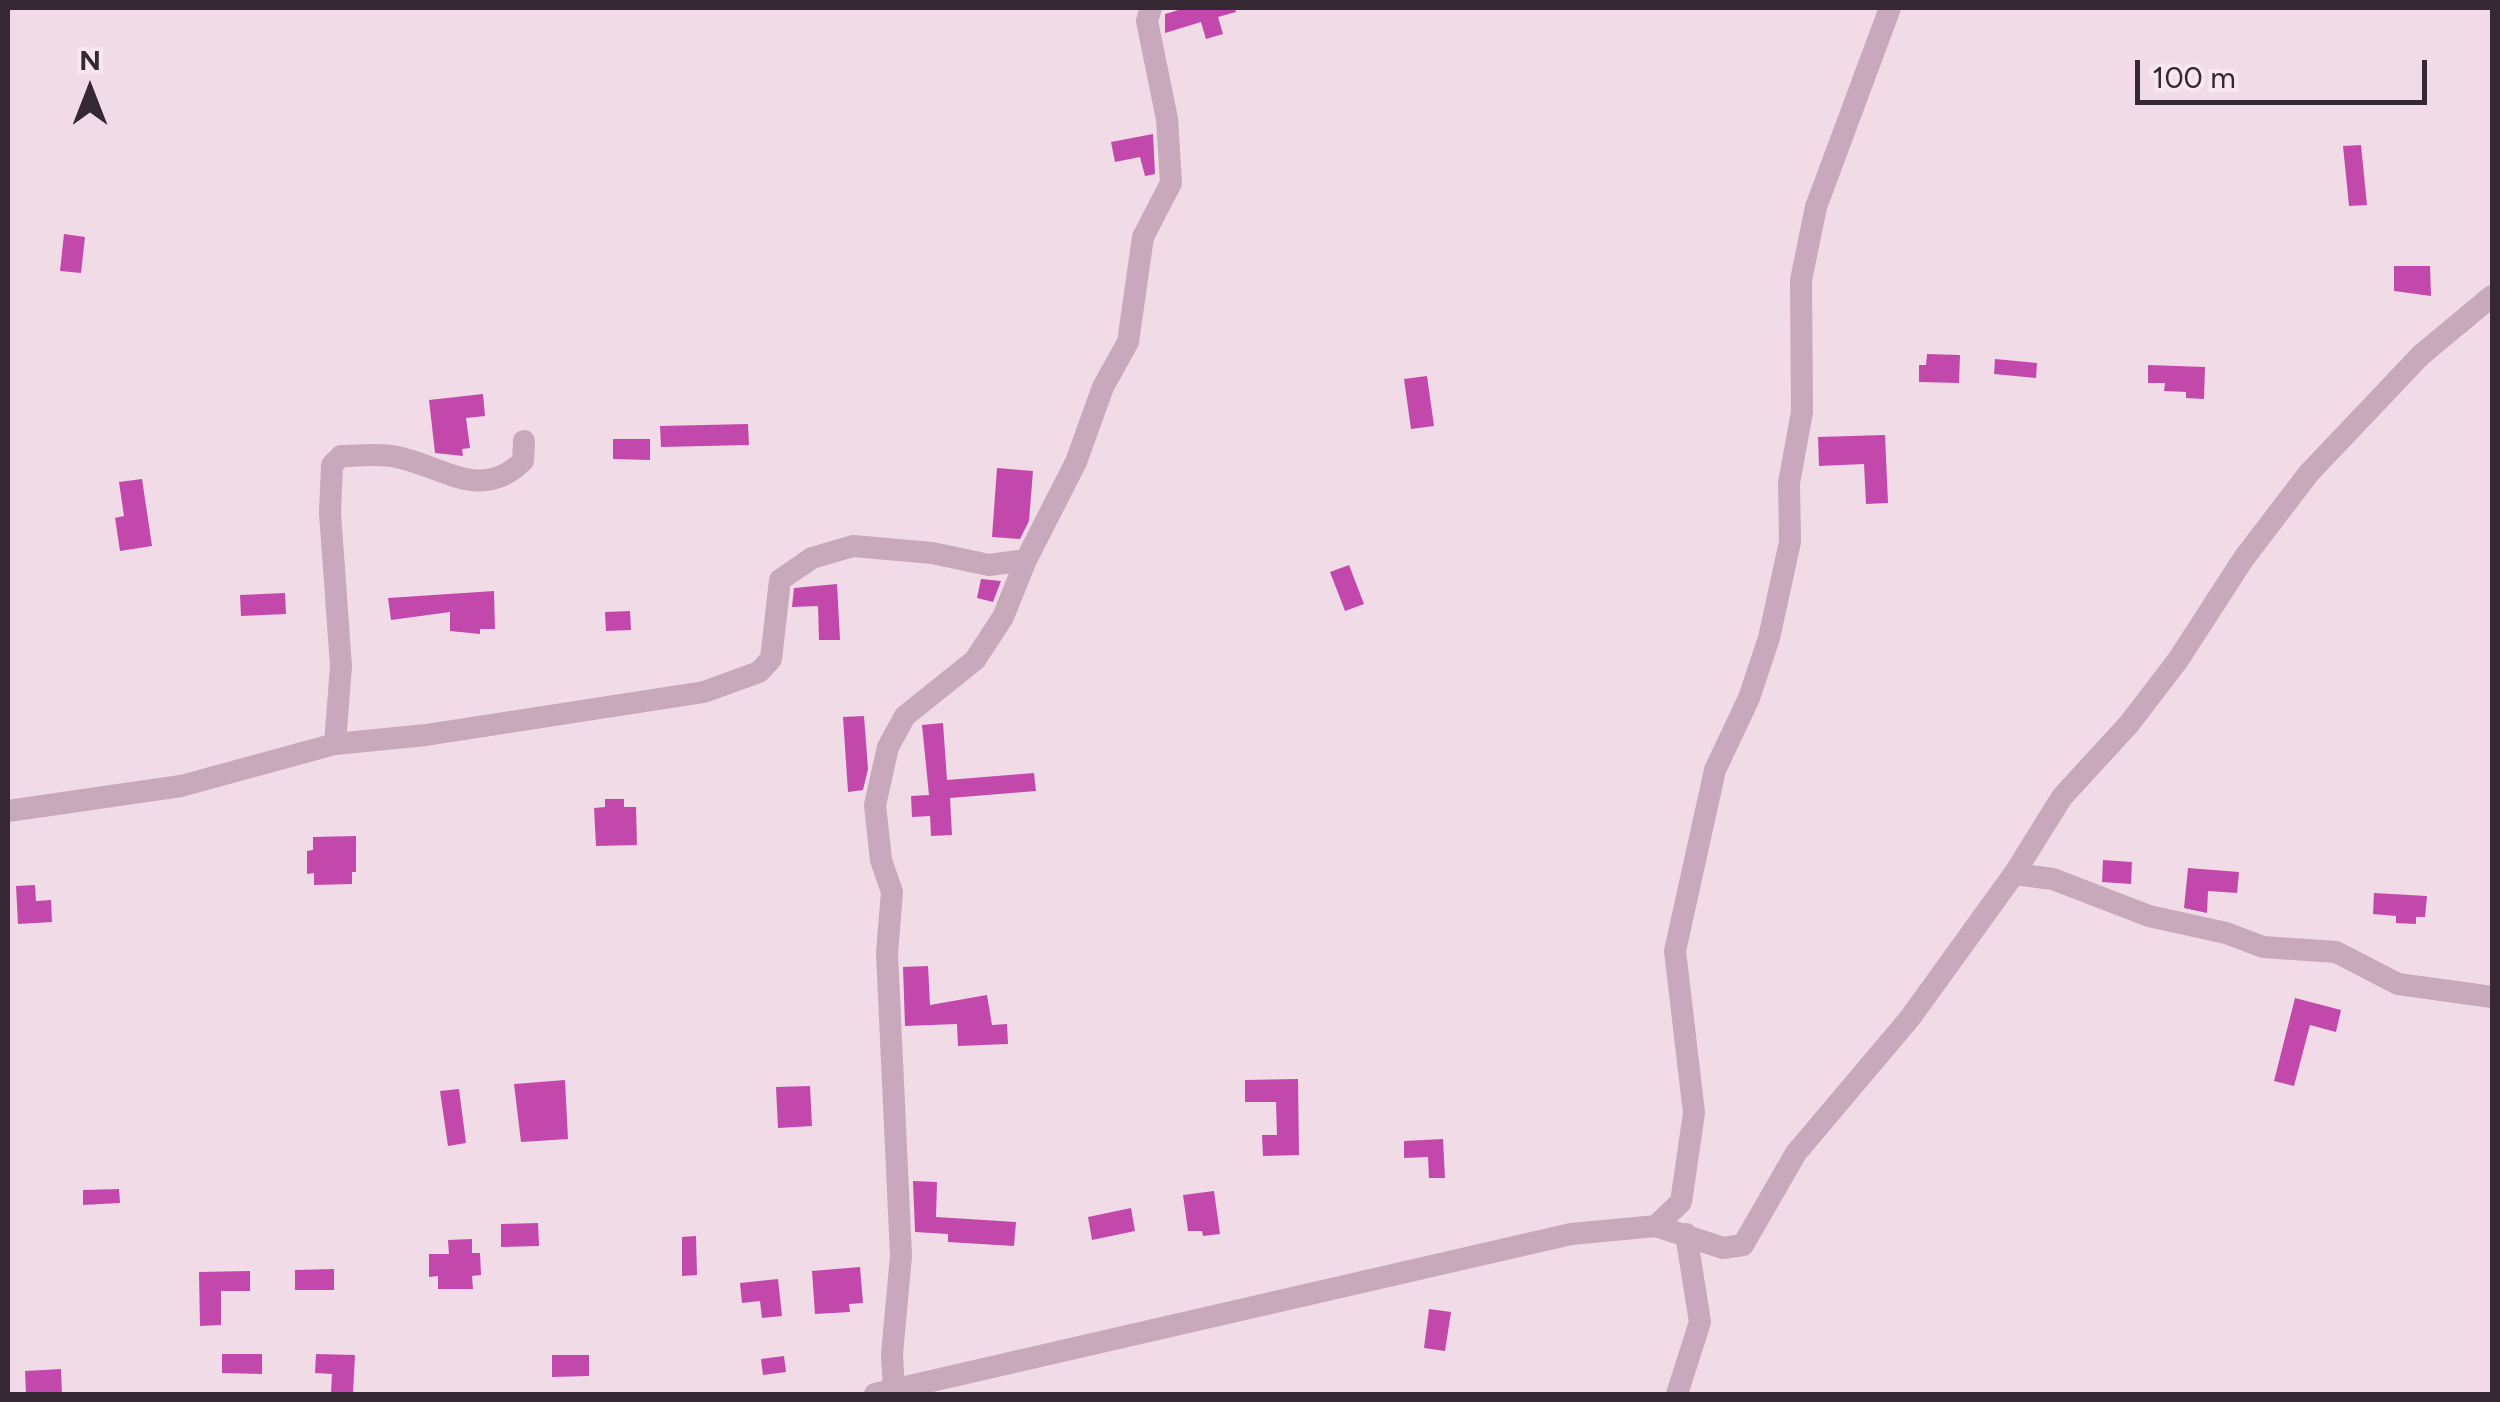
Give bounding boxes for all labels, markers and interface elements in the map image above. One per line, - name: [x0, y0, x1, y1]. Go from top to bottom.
- north arrow: [40, 40, 140, 140]
- scale bar: [2140, 40, 2432, 102]
- text: N: [79, 43, 101, 77]
- text: 100 m: [2152, 59, 2236, 96]

